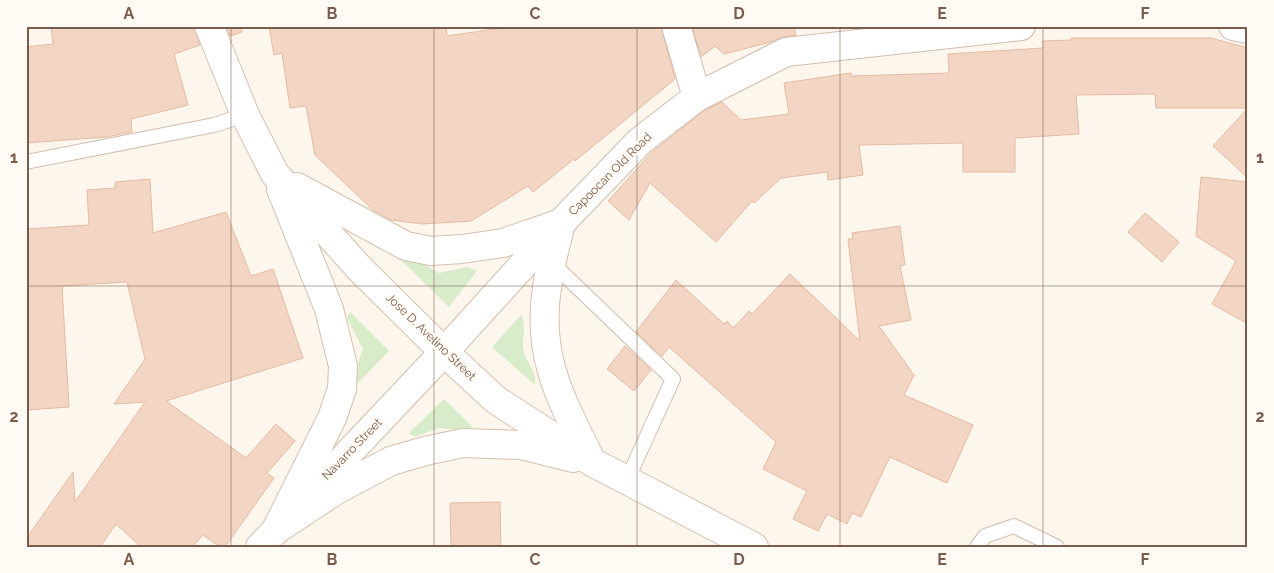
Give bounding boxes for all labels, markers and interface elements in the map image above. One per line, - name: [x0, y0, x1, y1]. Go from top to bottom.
- text: A: [124, 4, 135, 23]
- text: B: [327, 4, 338, 23]
- text: C: [530, 4, 541, 23]
- text: D: [733, 4, 745, 23]
- text: E: [937, 4, 947, 23]
- text: F: [1140, 4, 1150, 23]
- street label: Capoocan Old Road: [566, 130, 654, 218]
- text: 1: [10, 148, 18, 167]
- text: 1: [1256, 148, 1264, 167]
- street label: Jose D. Avelino Street: [383, 291, 479, 383]
- text: 2: [9, 407, 19, 426]
- text: 2: [1255, 407, 1265, 426]
- street label: Navarro Street: [319, 415, 385, 483]
- text: A: [124, 550, 135, 569]
- text: B: [327, 550, 338, 569]
- text: C: [530, 550, 541, 569]
- text: D: [733, 550, 745, 569]
- text: E: [937, 550, 947, 569]
- text: F: [1140, 550, 1150, 569]

